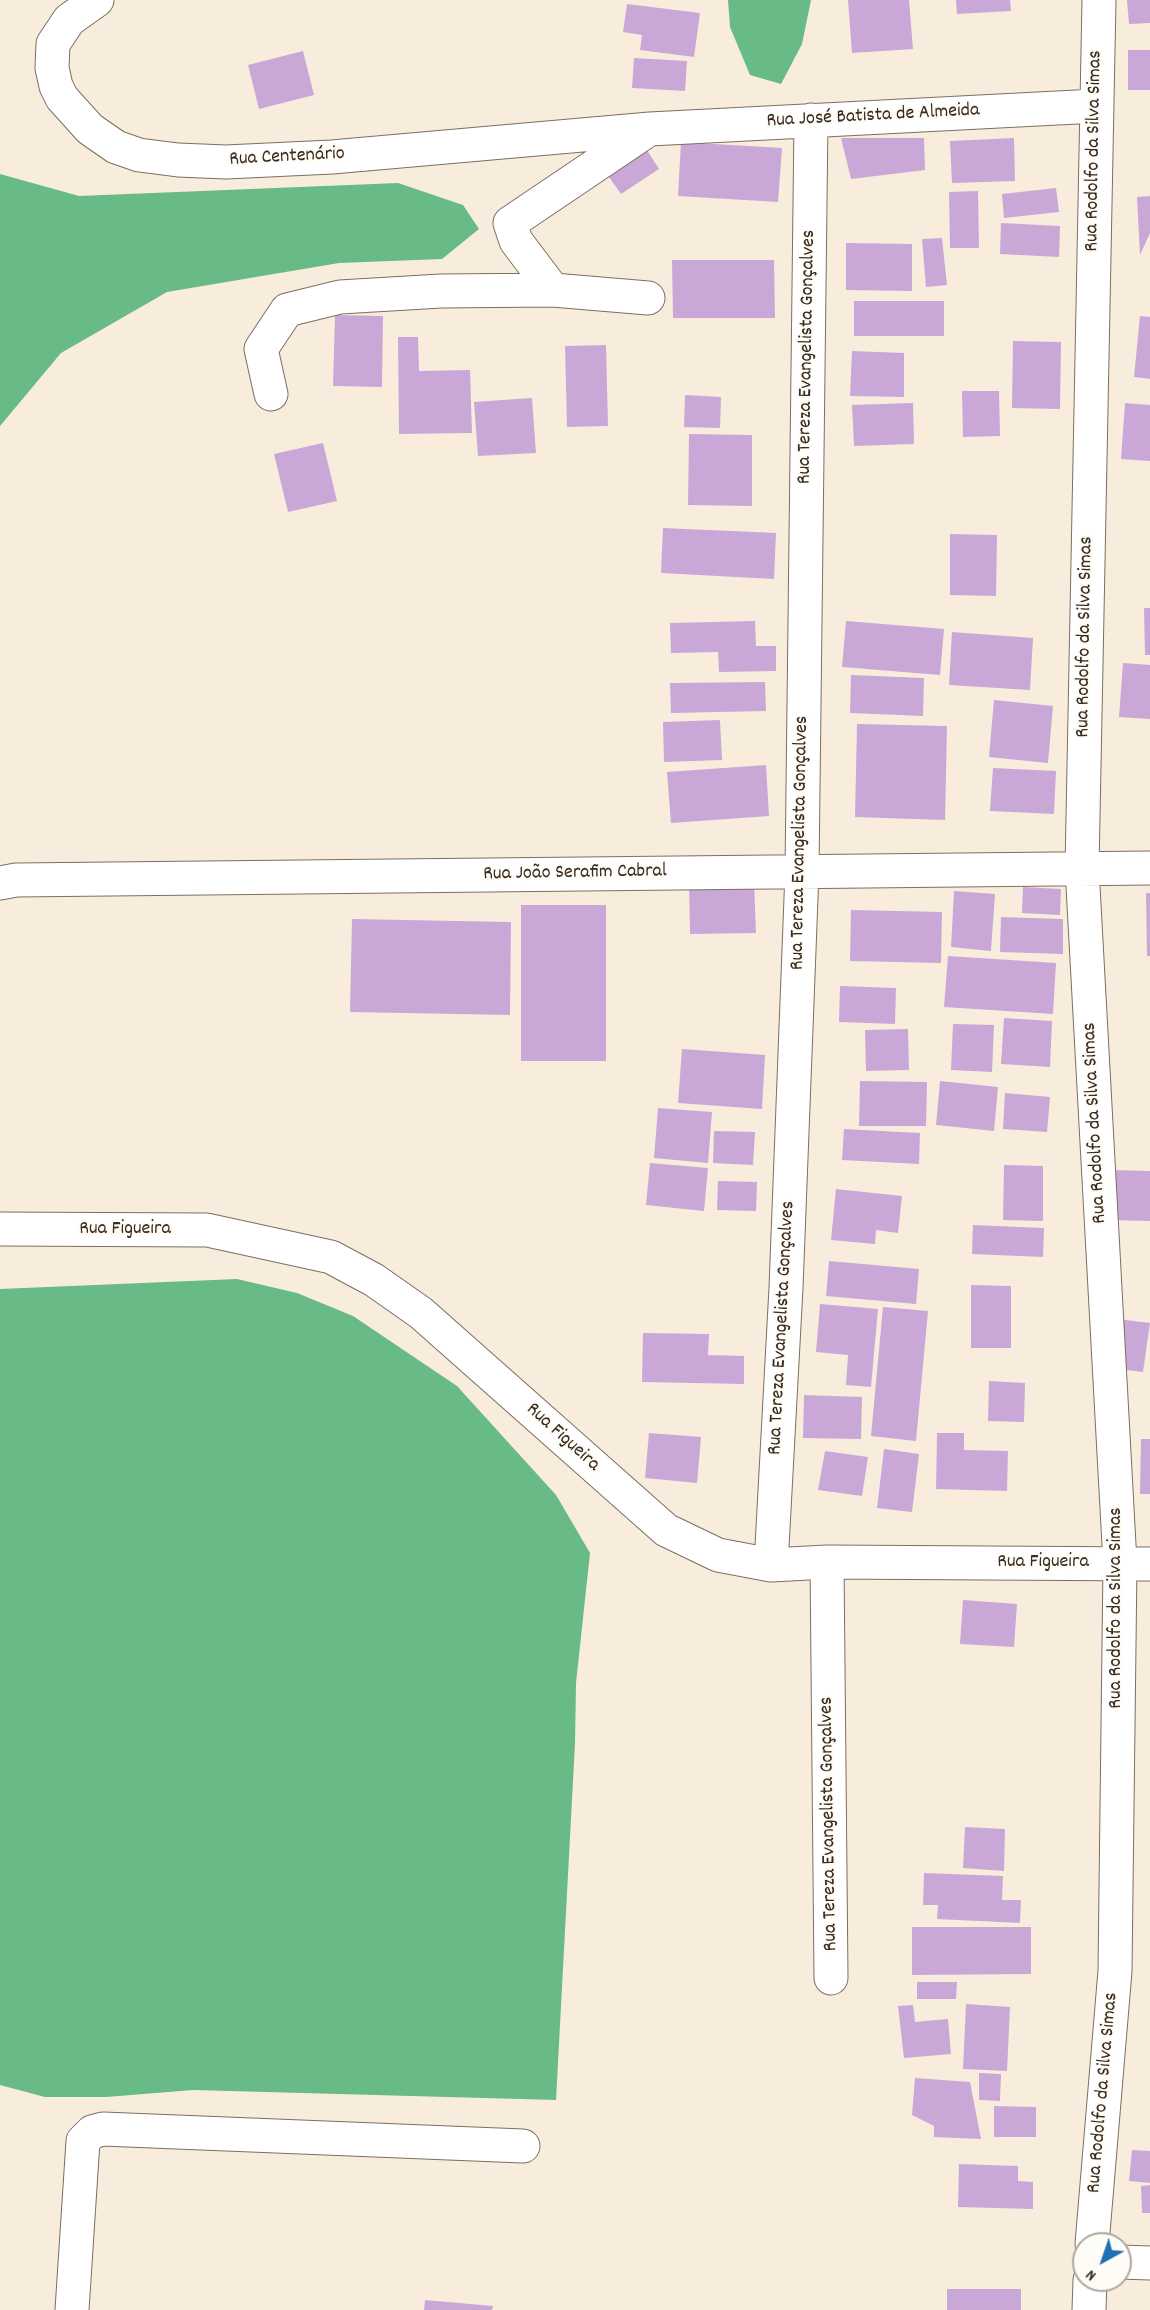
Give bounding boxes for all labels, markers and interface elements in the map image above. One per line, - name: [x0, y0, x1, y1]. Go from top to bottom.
- street label: Rua Rodolfo da Silva Simas: [1081, 50, 1109, 252]
- street label: Rua José Batista de Almeida: [766, 99, 980, 135]
- street label: Rua Centenário: [229, 143, 345, 173]
- street label: Rua Tereza Evangelista Gonçalves: [794, 229, 822, 485]
- street label: Rua Rodolfo da Silva Simas: [1072, 536, 1100, 738]
- street label: Rua Tereza Evangelista Gonçalves: [787, 715, 815, 971]
- street label: Rua João Serafim Cabral: [483, 860, 667, 888]
- street label: Rua Rodolfo da Silva Simas: [1079, 1022, 1113, 1224]
- street label: Rua Tereza Evangelista Gonçalves: [764, 1200, 802, 1456]
- street label: Rua Figueira: [79, 1218, 171, 1242]
- street label: Rua Figueira: [520, 1398, 604, 1478]
- street label: Rua Rodolfo da Silva Simas: [1105, 1507, 1129, 1709]
- street label: Rua Figueira: [997, 1551, 1089, 1575]
- street label: Rua Tereza Evangelista Gonçalves: [816, 1696, 844, 1952]
- street label: Rua Rodolfo da Silva Simas: [1083, 1992, 1125, 2194]
- north arrow: [1072, 2232, 1132, 2292]
- text: N: [1081, 2263, 1102, 2286]

